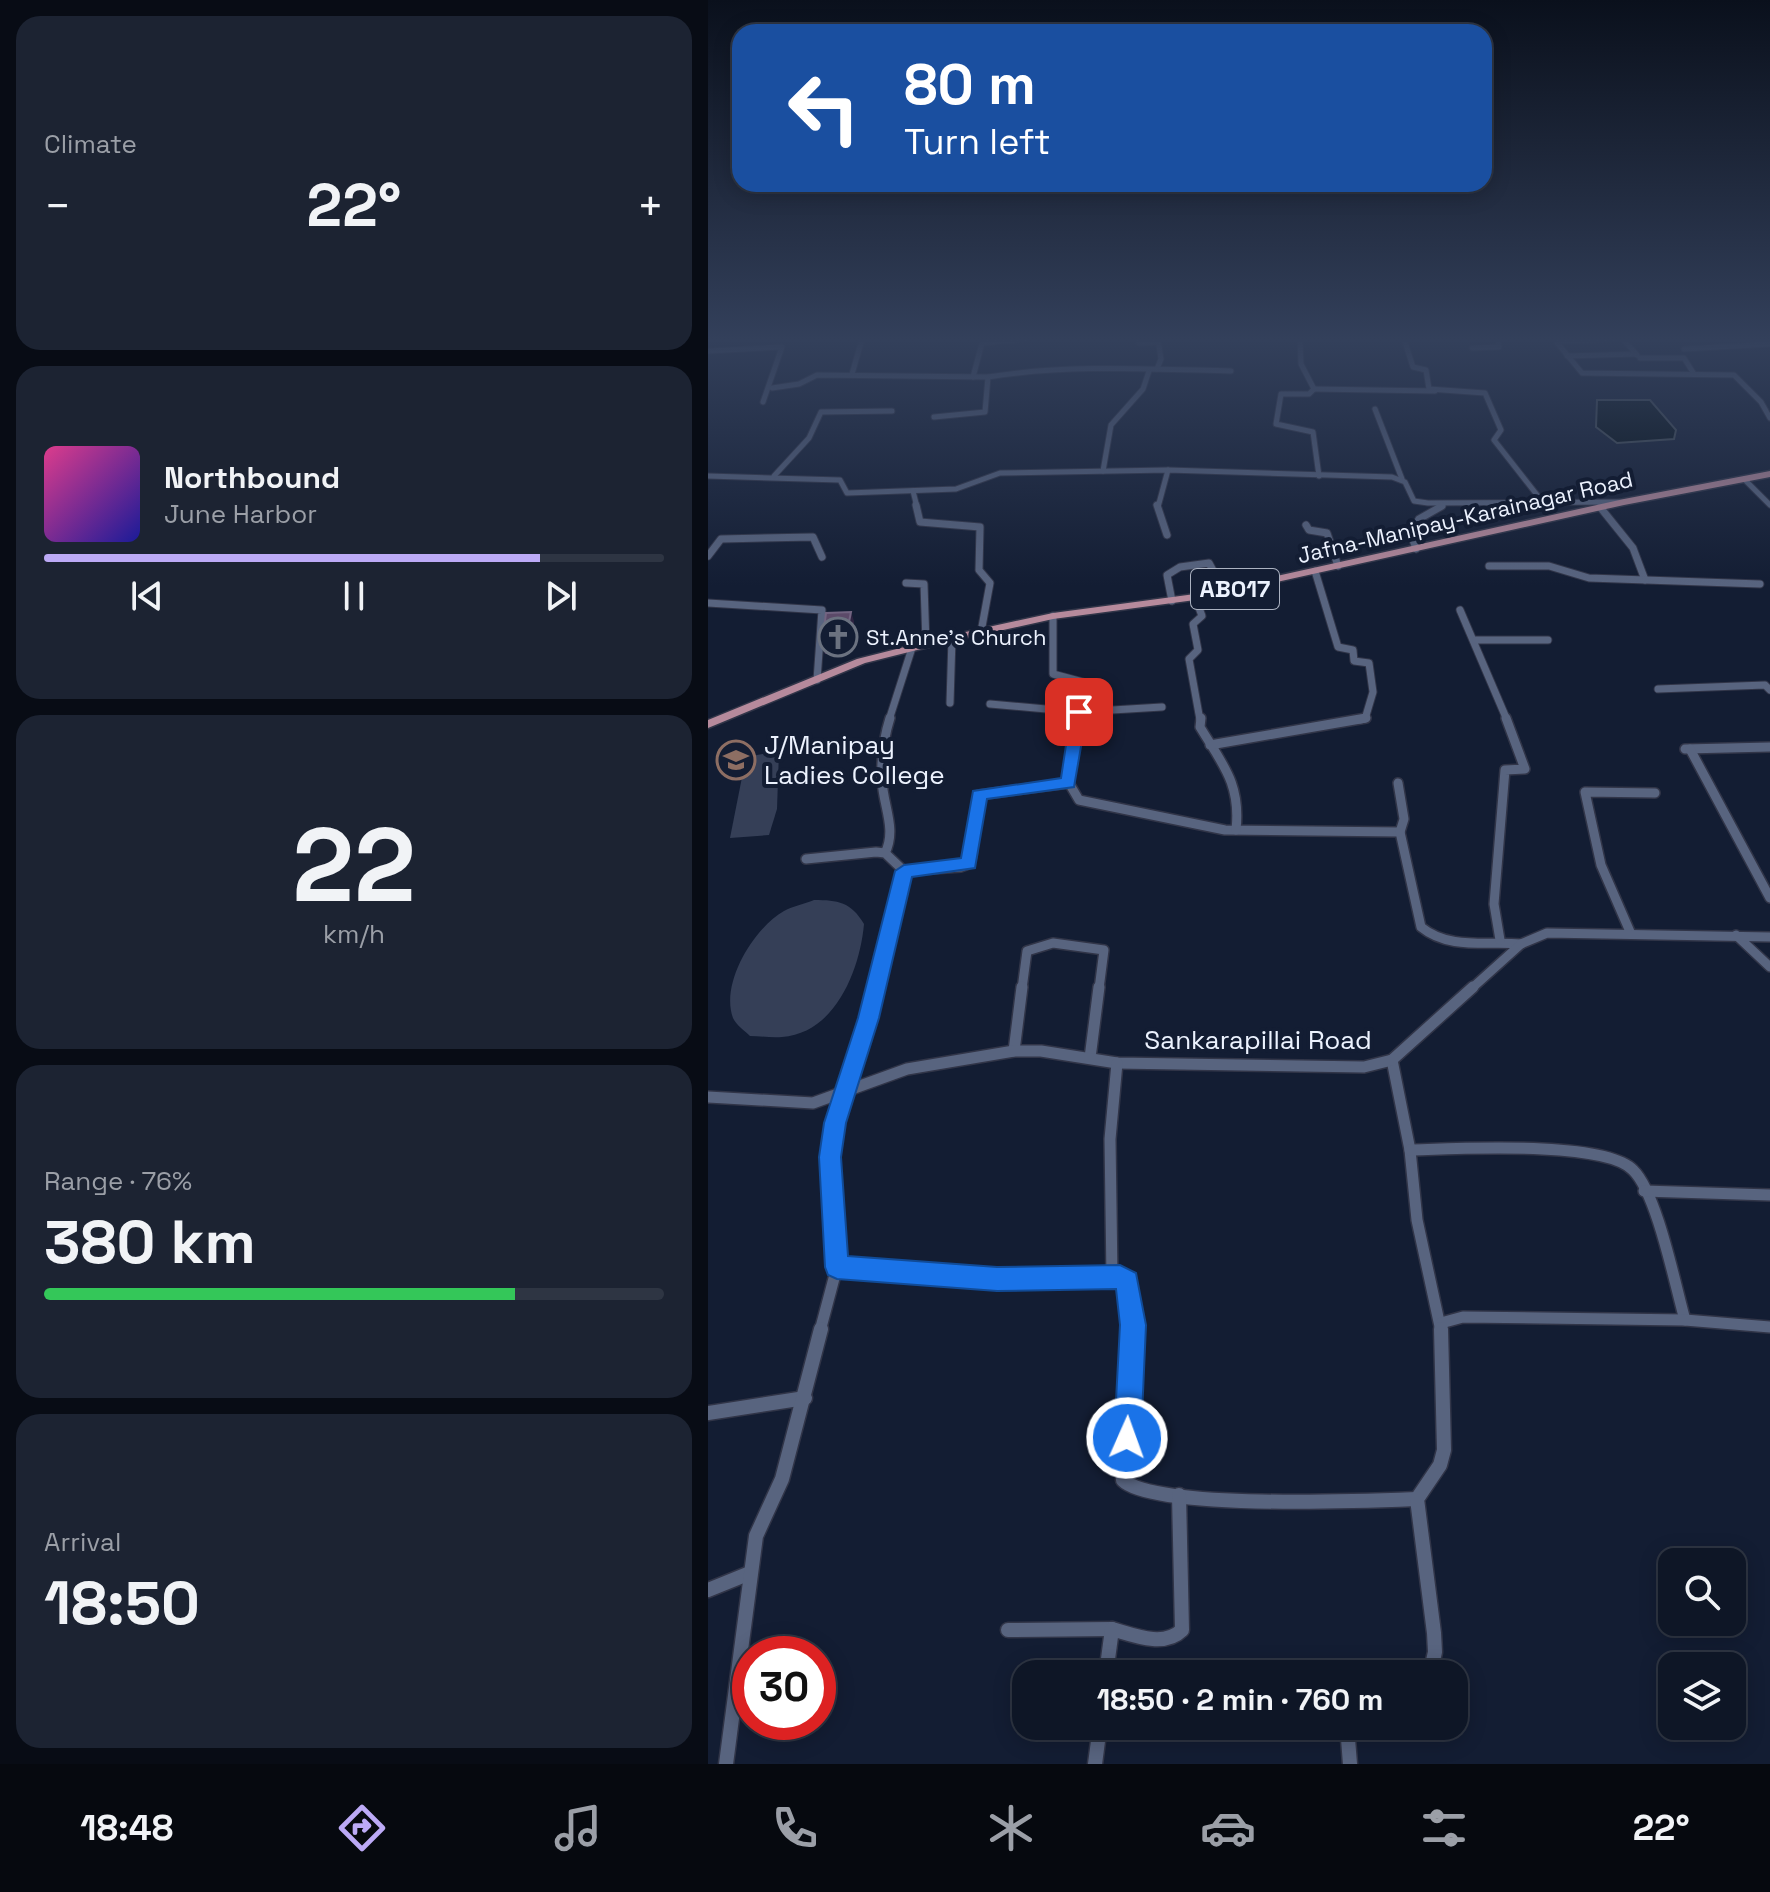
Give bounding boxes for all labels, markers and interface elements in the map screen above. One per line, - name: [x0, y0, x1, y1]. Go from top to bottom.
- text: 80 m: [904, 49, 1036, 120]
- icon: left: [772, 56, 876, 160]
- text: Turn left: [904, 119, 1051, 165]
- text: Climate: [44, 127, 137, 161]
- text: 22°: [307, 167, 401, 244]
- text: −: [44, 178, 71, 234]
- text: +: [637, 178, 664, 234]
- text: Northbound: [164, 458, 340, 497]
- street label: Jafna-Manipay-Karainagar Road: [1295, 465, 1635, 569]
- text: June Harbor: [164, 497, 317, 531]
- road number: AB017: [1191, 569, 1279, 609]
- icon: previous: [125, 574, 169, 618]
- icon: pause: [332, 574, 376, 618]
- icon: next: [539, 574, 583, 618]
- church icon: St.Anne's Church: [817, 616, 859, 658]
- place label: St.Anne's Church: [866, 623, 1046, 651]
- pin: [1045, 678, 1113, 746]
- icon: arrive: [1057, 690, 1101, 734]
- place label: J/Manipay Ladies College: [764, 728, 945, 792]
- school or university icon: J/Manipay Ladies College: [715, 739, 757, 781]
- text: 22: [292, 799, 416, 931]
- text: km/h: [323, 917, 385, 951]
- street label: Sankarapillai Road: [1144, 1023, 1372, 1057]
- text: Range · 76%: [44, 1164, 192, 1198]
- text: 380 km: [44, 1204, 256, 1281]
- position arrow: [1085, 1396, 1169, 1480]
- text: Arrival: [44, 1525, 121, 1559]
- map controls: [1658, 1548, 1746, 1740]
- button: search: [1658, 1548, 1746, 1636]
- text: 18:50: [44, 1565, 200, 1642]
- speed limit sign: 30: [732, 1636, 836, 1740]
- button: layers: [1658, 1652, 1746, 1740]
- text: 18:50 · 2 min · 760 m: [1097, 1680, 1383, 1719]
- icon: directions: [334, 1800, 390, 1856]
- icon: music: [550, 1800, 606, 1856]
- icon: phone: [767, 1800, 823, 1856]
- icon: climate: [983, 1800, 1039, 1856]
- icon: car: [1200, 1800, 1256, 1856]
- icon: filters: [1416, 1800, 1472, 1856]
- text: 18:48: [80, 1805, 173, 1851]
- text: 22°: [1633, 1805, 1690, 1851]

